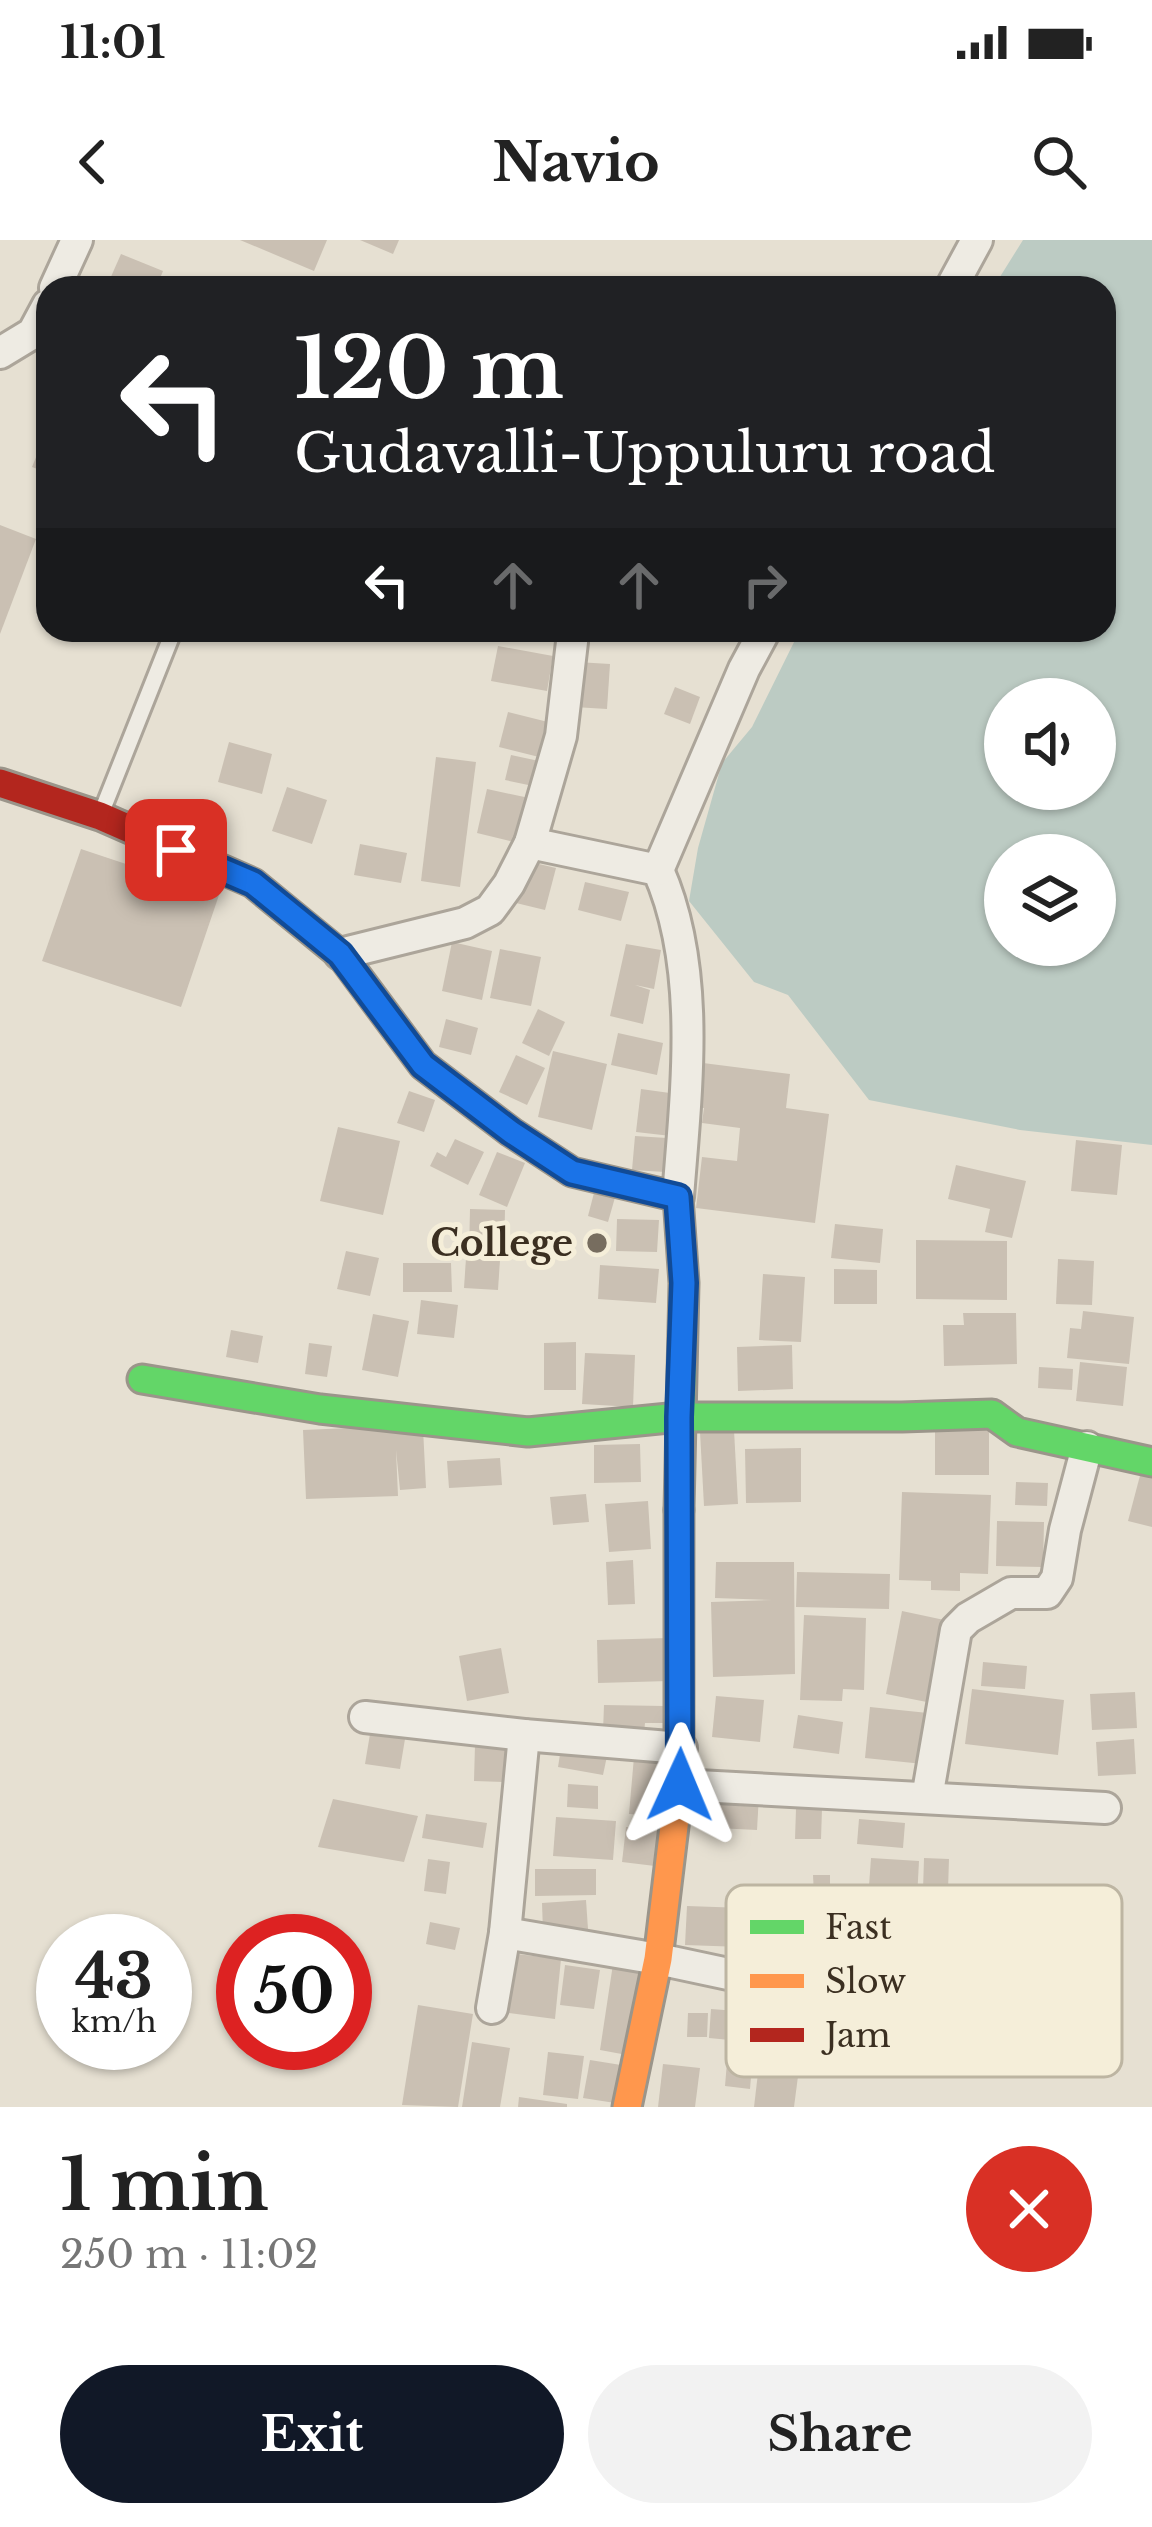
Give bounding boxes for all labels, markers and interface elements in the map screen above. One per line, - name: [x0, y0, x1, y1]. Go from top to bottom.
- text: 11:01: [60, 14, 166, 70]
- icon: back: [60, 129, 126, 195]
- text: Navio: [492, 129, 660, 196]
- icon: search: [1026, 129, 1092, 195]
- text: 120 m: [294, 317, 564, 421]
- icon: left: [96, 324, 252, 480]
- text: Gudavalli-Uppuluru road: [294, 420, 995, 487]
- icon: left: [354, 552, 420, 618]
- icon: ahead: [480, 552, 546, 618]
- icon: ahead: [606, 552, 672, 618]
- icon: right: [732, 552, 798, 618]
- map controls: [984, 678, 1116, 966]
- button: sound: [984, 678, 1116, 810]
- pin: [125, 799, 227, 901]
- icon: arrive: [143, 817, 209, 883]
- button: layers: [984, 834, 1116, 966]
- place label: College: [430, 1221, 573, 1266]
- marker: College: [584, 1230, 610, 1256]
- position arrow: [617, 1722, 743, 1848]
- legend: [726, 1885, 1122, 2077]
- text: Fast: [825, 1907, 892, 1948]
- speed limit sign: 50: [216, 1914, 372, 2070]
- text: 43: [75, 1940, 153, 2014]
- text: Slow: [825, 1961, 906, 2002]
- text: km/h: [71, 2003, 157, 2040]
- text: Jam: [821, 2015, 891, 2056]
- text: 1 min: [60, 2140, 269, 2229]
- button: close: [966, 2146, 1092, 2272]
- text: 250 m · 11:02: [60, 2230, 318, 2279]
- button: Exit: [60, 2365, 564, 2503]
- button: Share: [588, 2365, 1092, 2503]

